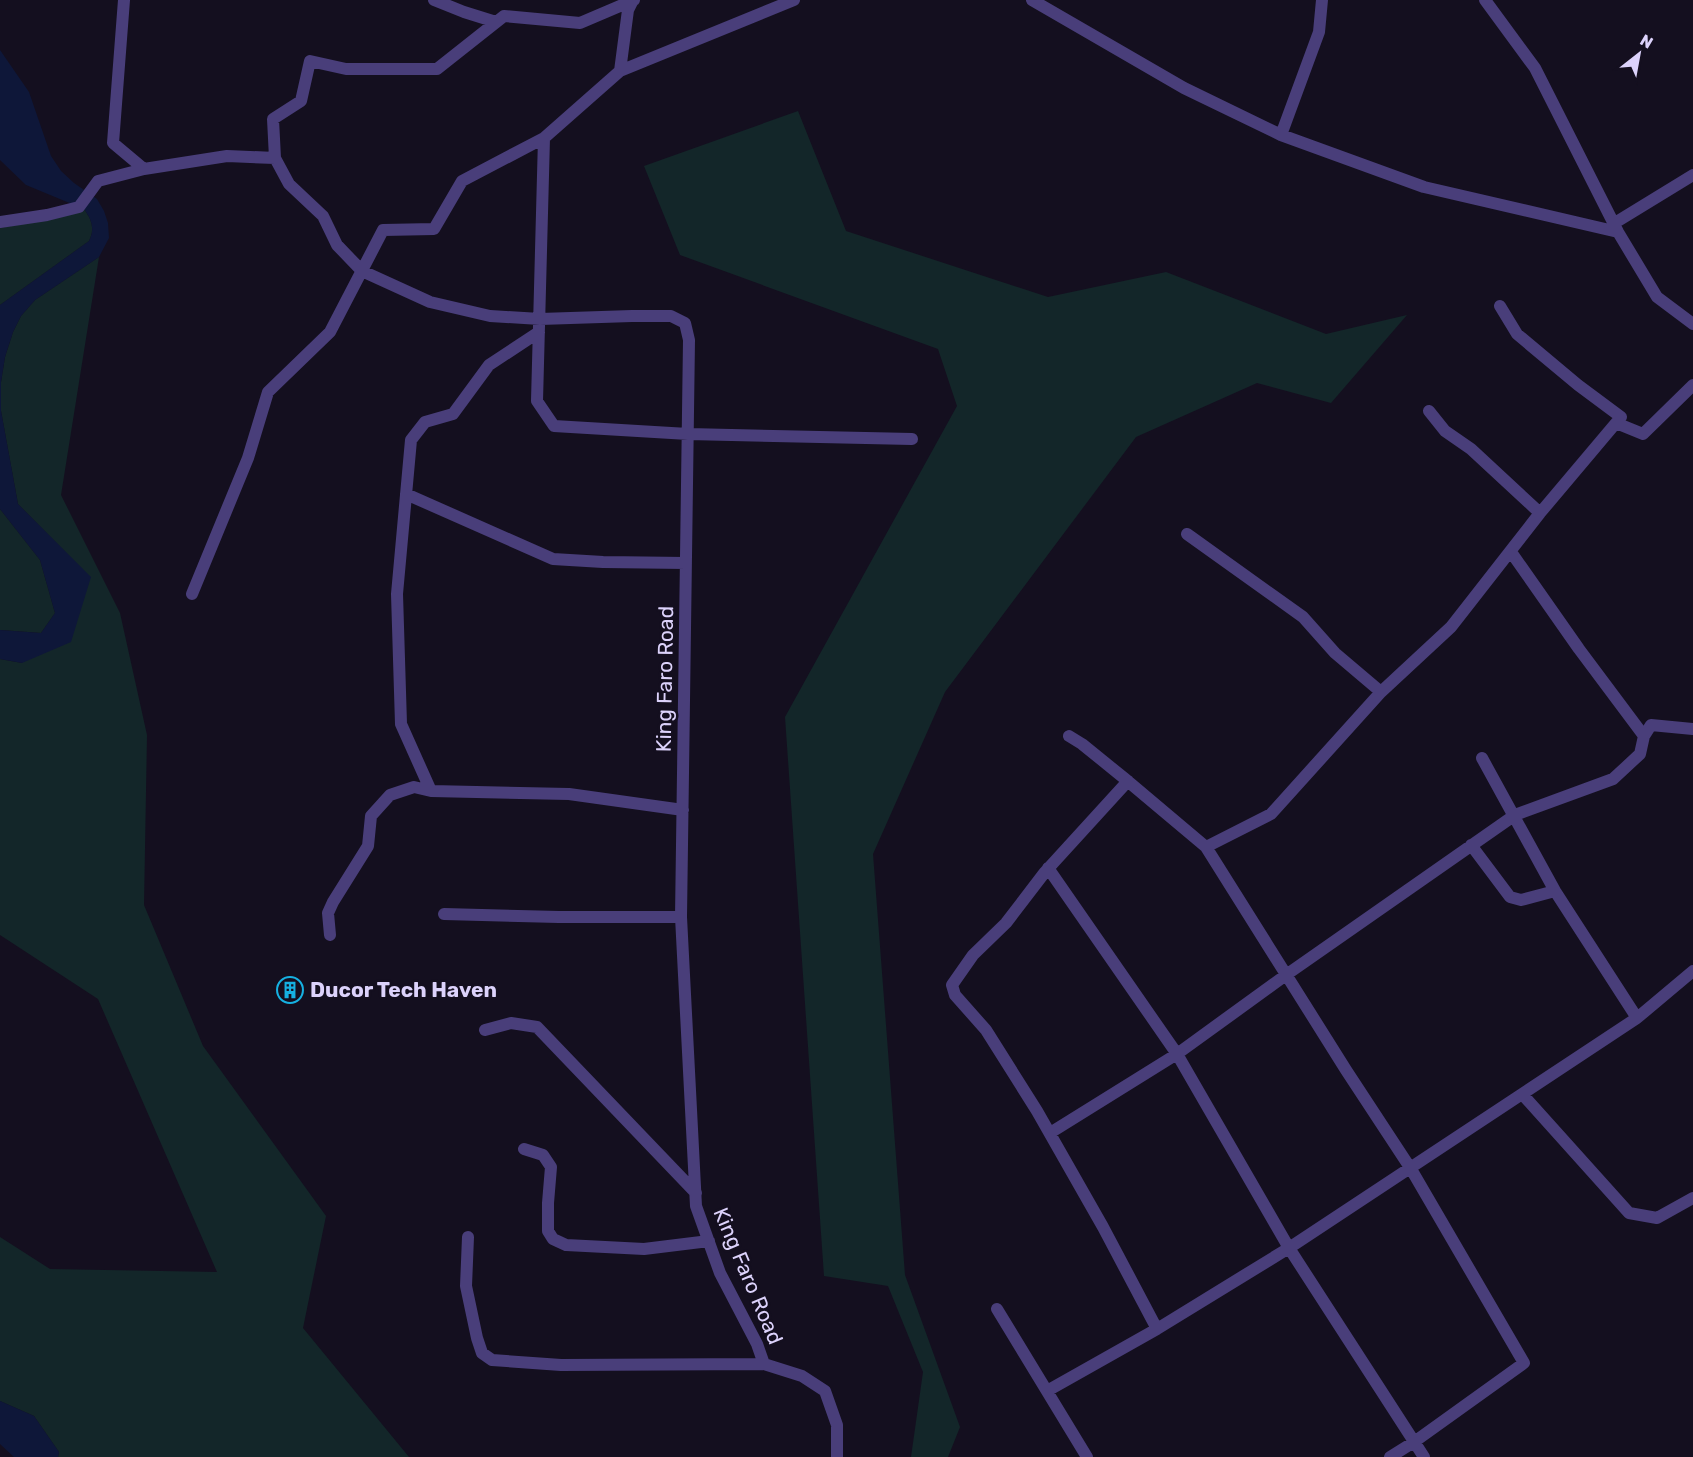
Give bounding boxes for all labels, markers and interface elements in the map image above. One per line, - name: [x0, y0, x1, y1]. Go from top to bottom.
- north arrow: [1609, 24, 1669, 84]
- text: N: [1637, 30, 1656, 53]
- street label: King Faro Road: [651, 606, 678, 752]
- building icon: Ducor Tech Haven: [275, 975, 305, 1005]
- place label: Ducor Tech Haven: [310, 977, 497, 1002]
- street label: King Faro Road: [708, 1204, 789, 1348]

